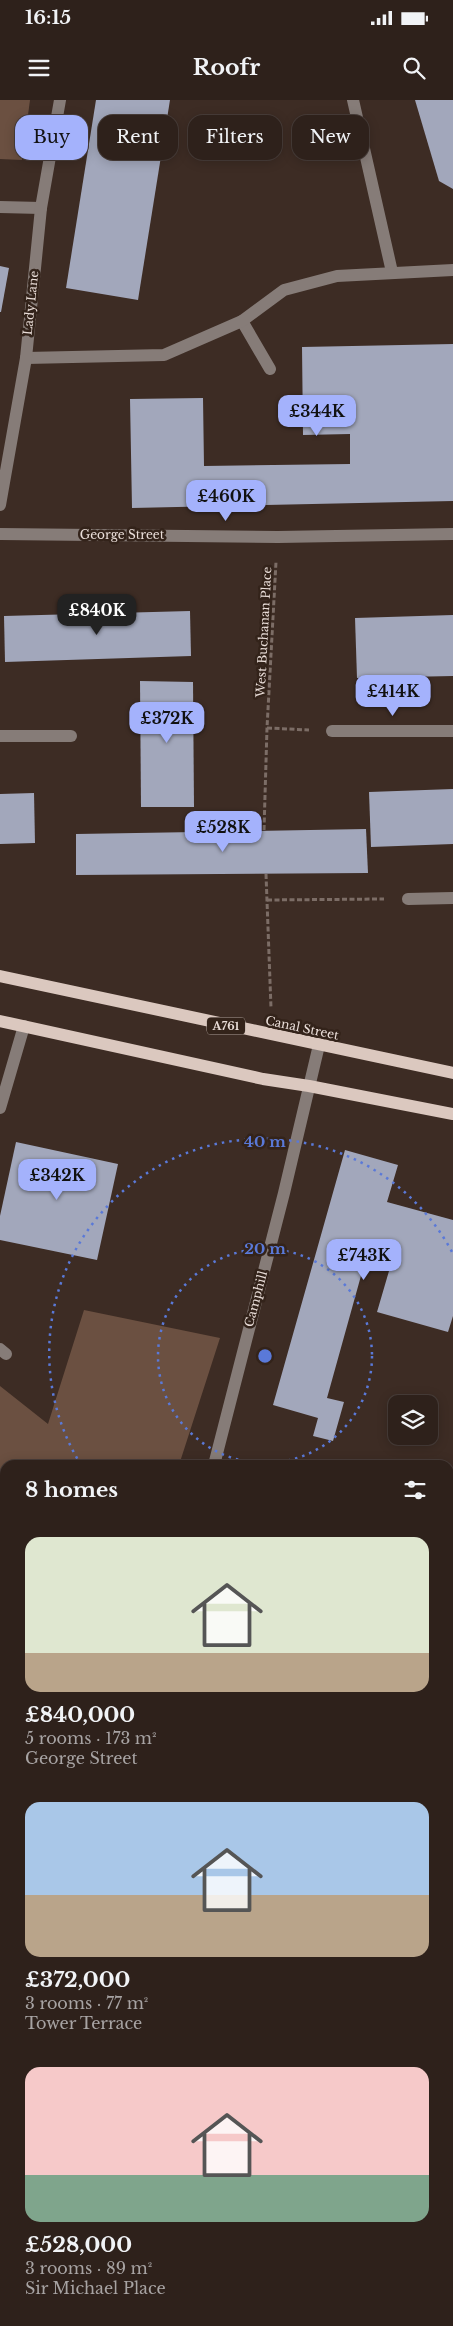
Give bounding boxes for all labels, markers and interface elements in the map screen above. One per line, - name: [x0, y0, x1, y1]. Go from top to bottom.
- text: 16:15: [25, 6, 71, 29]
- icon: menu: [25, 54, 53, 82]
- text: Roofr: [193, 54, 260, 81]
- icon: search: [400, 54, 428, 82]
- chip: Buy: [15, 115, 88, 160]
- chip: Rent: [98, 115, 178, 160]
- chip: Filters: [188, 115, 282, 160]
- chip: New: [292, 115, 369, 160]
- street label: Lady Lane: [20, 270, 41, 336]
- pin: £344K: [282, 394, 352, 437]
- text: £344K: [289, 401, 345, 421]
- pin: £460K: [191, 480, 261, 522]
- text: £460K: [197, 486, 255, 506]
- street label: George Street: [80, 527, 165, 542]
- street label: West Buchanan Place: [253, 566, 274, 699]
- pin: £840K: [62, 594, 132, 636]
- text: £840K: [68, 600, 126, 620]
- pin: £414K: [358, 674, 428, 717]
- text: £414K: [367, 681, 419, 701]
- pin: £372K: [132, 702, 202, 744]
- text: £372K: [140, 708, 194, 728]
- pin: £528K: [188, 810, 258, 853]
- text: £528K: [196, 817, 250, 837]
- street label: Canal Street: [264, 1012, 341, 1043]
- road number: A761: [207, 1018, 245, 1034]
- text: 40 m: [244, 1132, 286, 1151]
- pin: £342K: [22, 1158, 92, 1201]
- text: £342K: [29, 1165, 85, 1185]
- pin: £743K: [329, 1238, 399, 1281]
- text: 20 m: [244, 1239, 286, 1258]
- text: £743K: [337, 1245, 391, 1265]
- street label: Camphill: [241, 1269, 270, 1329]
- centre of rings: [256, 1347, 274, 1365]
- map controls: [388, 1395, 438, 1445]
- button: layers: [388, 1395, 438, 1445]
- icon: filters: [401, 1476, 429, 1504]
- text: 8 homes: [25, 1477, 118, 1503]
- icon: home: [182, 1570, 272, 1660]
- text: £840,000: [25, 1702, 135, 1728]
- text: 5 rooms · 173 m²: [25, 1728, 157, 1748]
- text: George Street: [25, 1748, 138, 1768]
- icon: home: [182, 1835, 272, 1925]
- text: £372,000: [25, 1967, 130, 1993]
- text: 3 rooms · 77 m²: [25, 1993, 148, 2013]
- text: Tower Terrace: [25, 2013, 142, 2033]
- icon: home: [182, 2100, 272, 2190]
- text: £528,000: [25, 2232, 132, 2258]
- text: 3 rooms · 89 m²: [25, 2258, 152, 2278]
- text: Sir Michael Place: [25, 2278, 166, 2298]

